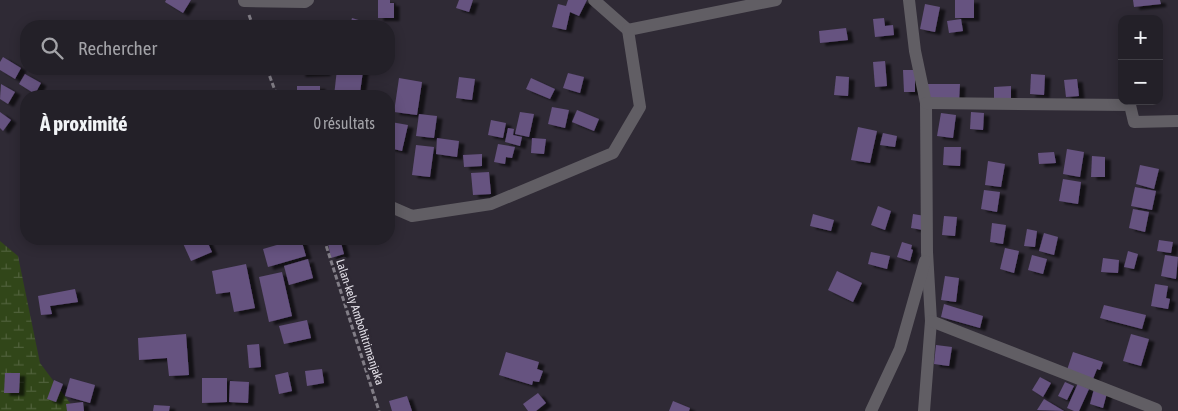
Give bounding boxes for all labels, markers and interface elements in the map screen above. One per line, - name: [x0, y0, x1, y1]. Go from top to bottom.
- map controls: [1118, 15, 1163, 105]
- button: +: [1118, 15, 1163, 60]
- search box: [20, 20, 395, 75]
- icon: search: [38, 34, 66, 62]
- text: Rechercher: [78, 37, 157, 59]
- button: −: [1118, 60, 1163, 105]
- text: À proximité: [40, 111, 128, 135]
- text: 0 résultats: [313, 114, 375, 132]
- street label: Lalan-kely Ambohitrimanjaka: [333, 257, 387, 387]

